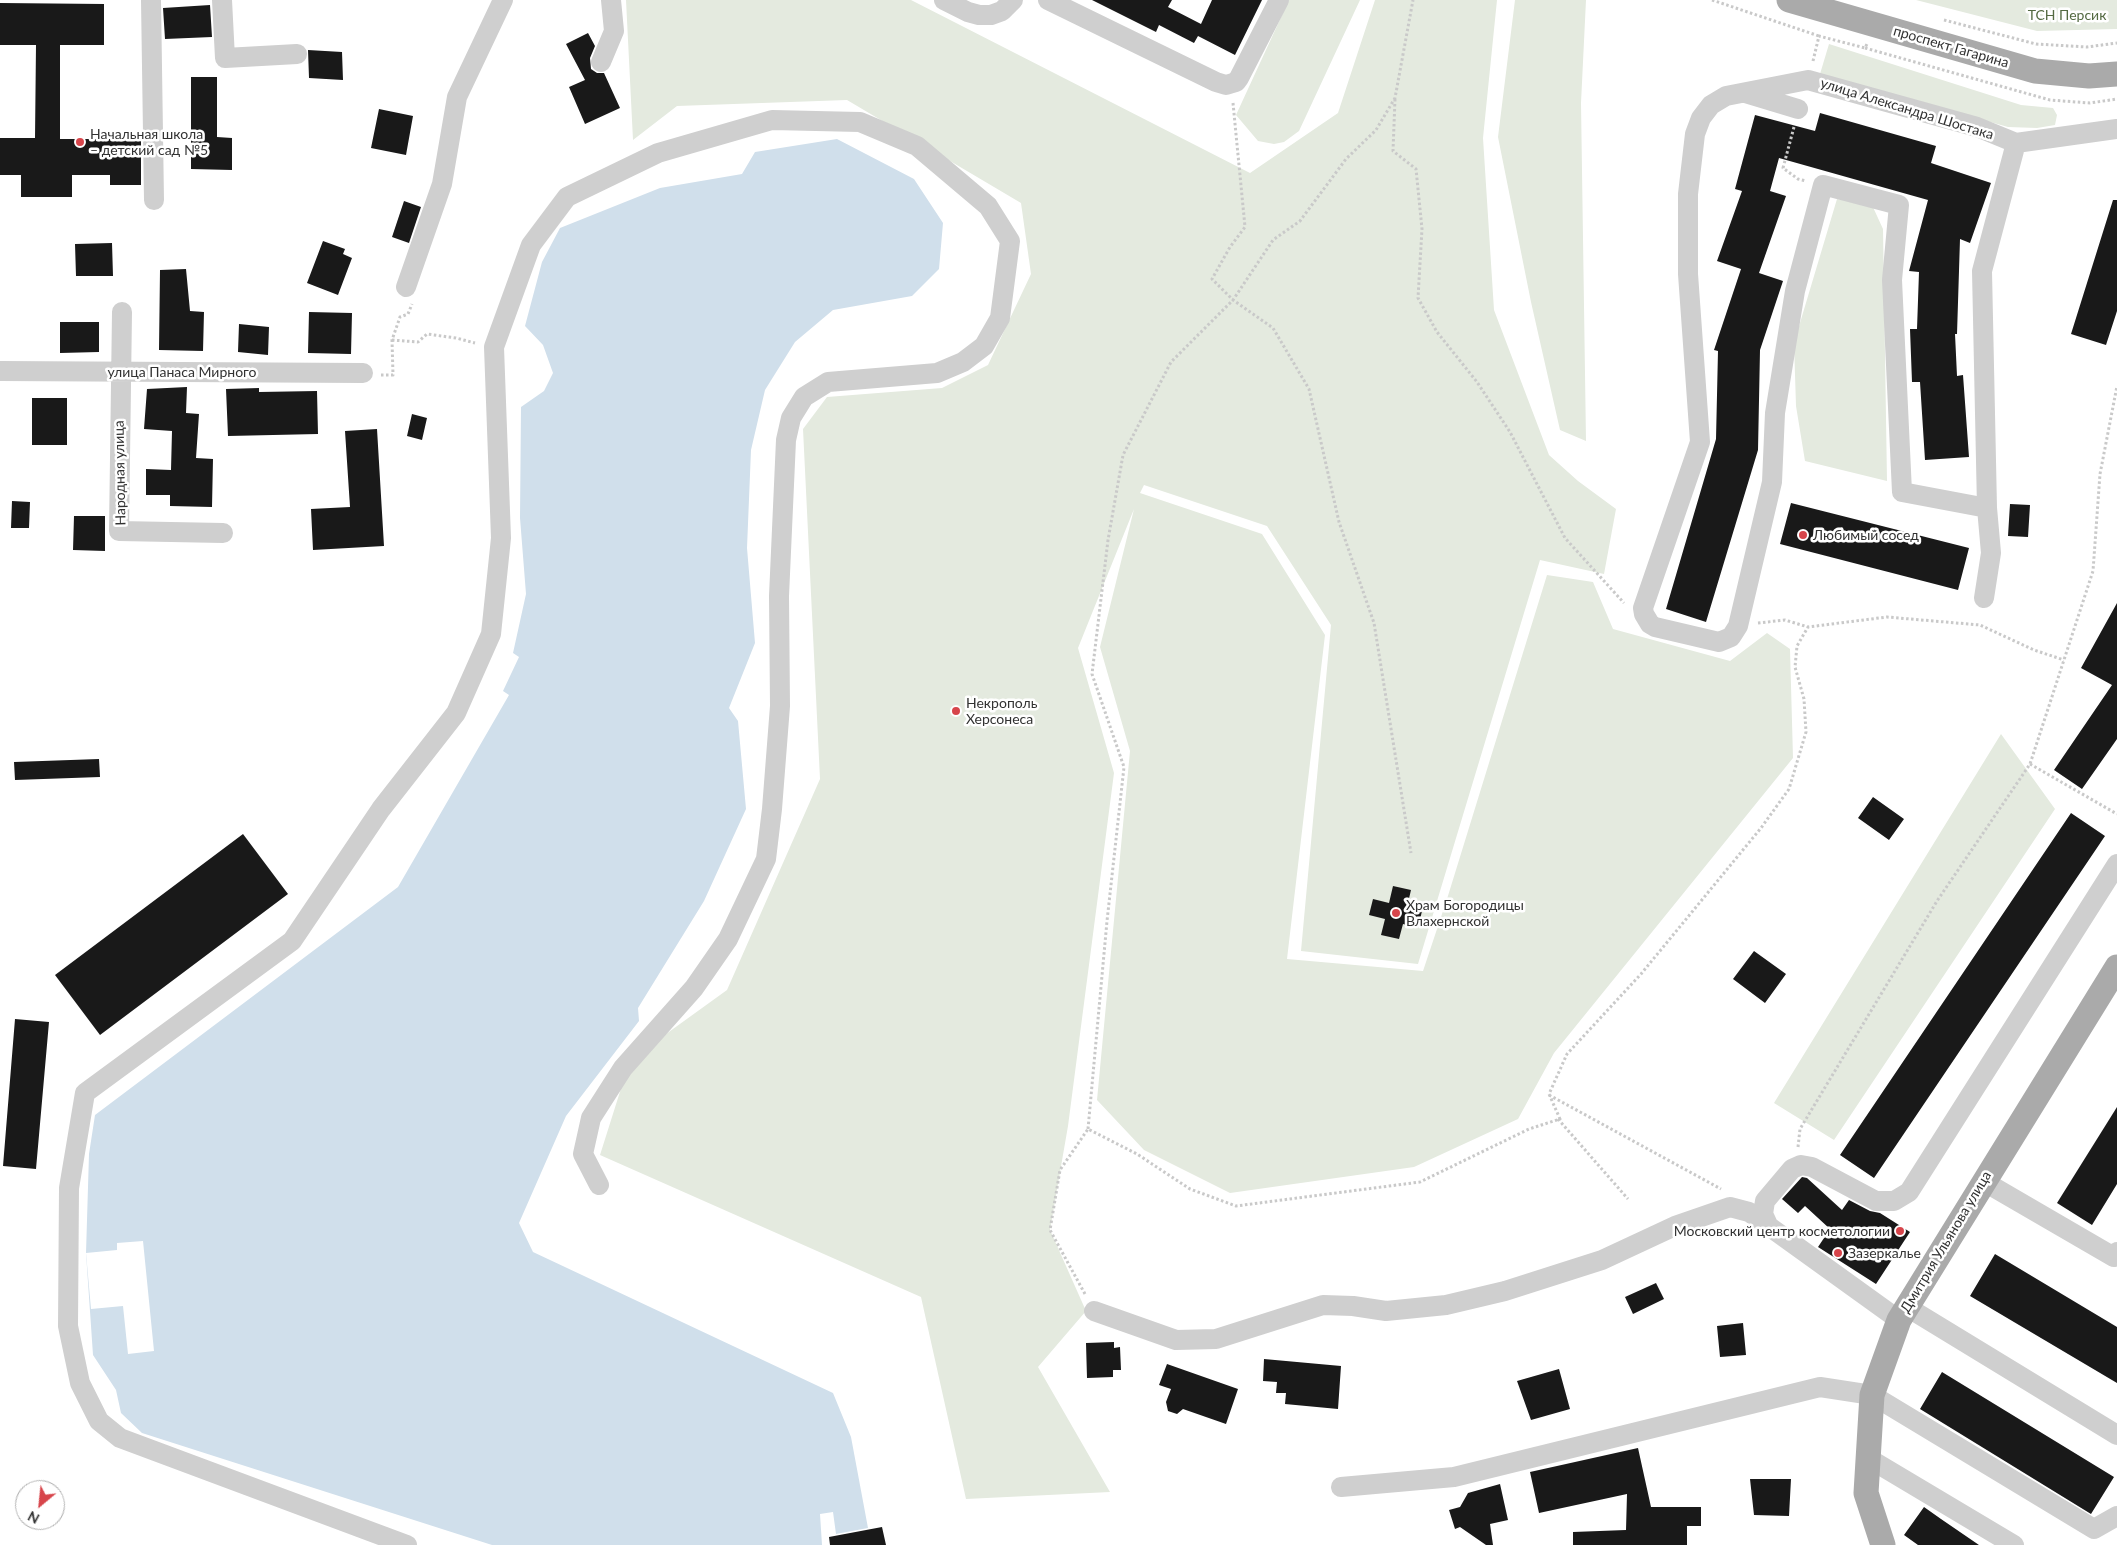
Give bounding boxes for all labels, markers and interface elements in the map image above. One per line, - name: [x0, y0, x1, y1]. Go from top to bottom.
- park label: ТСН Персик: [2028, 7, 2106, 23]
- street label: проспект Гагарина: [1891, 22, 2011, 72]
- street label: улица Александра Шостака: [1818, 75, 1996, 143]
- place label: Начальная школа – детский сад №5: [90, 126, 208, 158]
- marker: Начальная школа – детский сад №5: [74, 136, 86, 148]
- street label: улица Панаса Мирного: [108, 364, 256, 380]
- street label: Народная улица: [111, 420, 129, 526]
- place label: Любимый сосед: [1813, 527, 1919, 543]
- marker: Любимый сосед: [1797, 529, 1809, 541]
- place label: Некрополь Херсонеса: [966, 695, 1037, 728]
- marker: Некрополь Херсонеса: [950, 705, 962, 717]
- place label: Храм Богородицы Влахернской: [1406, 897, 1524, 930]
- marker: Храм Богородицы Влахернской: [1390, 907, 1402, 919]
- street label: Дмитрия Ульянова улица: [1897, 1168, 1995, 1316]
- place label: Московский центр косметологии: [1674, 1223, 1890, 1239]
- marker: Московский центр косметологии: [1894, 1225, 1906, 1237]
- place label: Зазеркалье: [1848, 1245, 1921, 1261]
- marker: Зазеркалье: [1832, 1247, 1844, 1259]
- north arrow: [15, 1480, 65, 1530]
- text: N: [24, 1508, 42, 1528]

